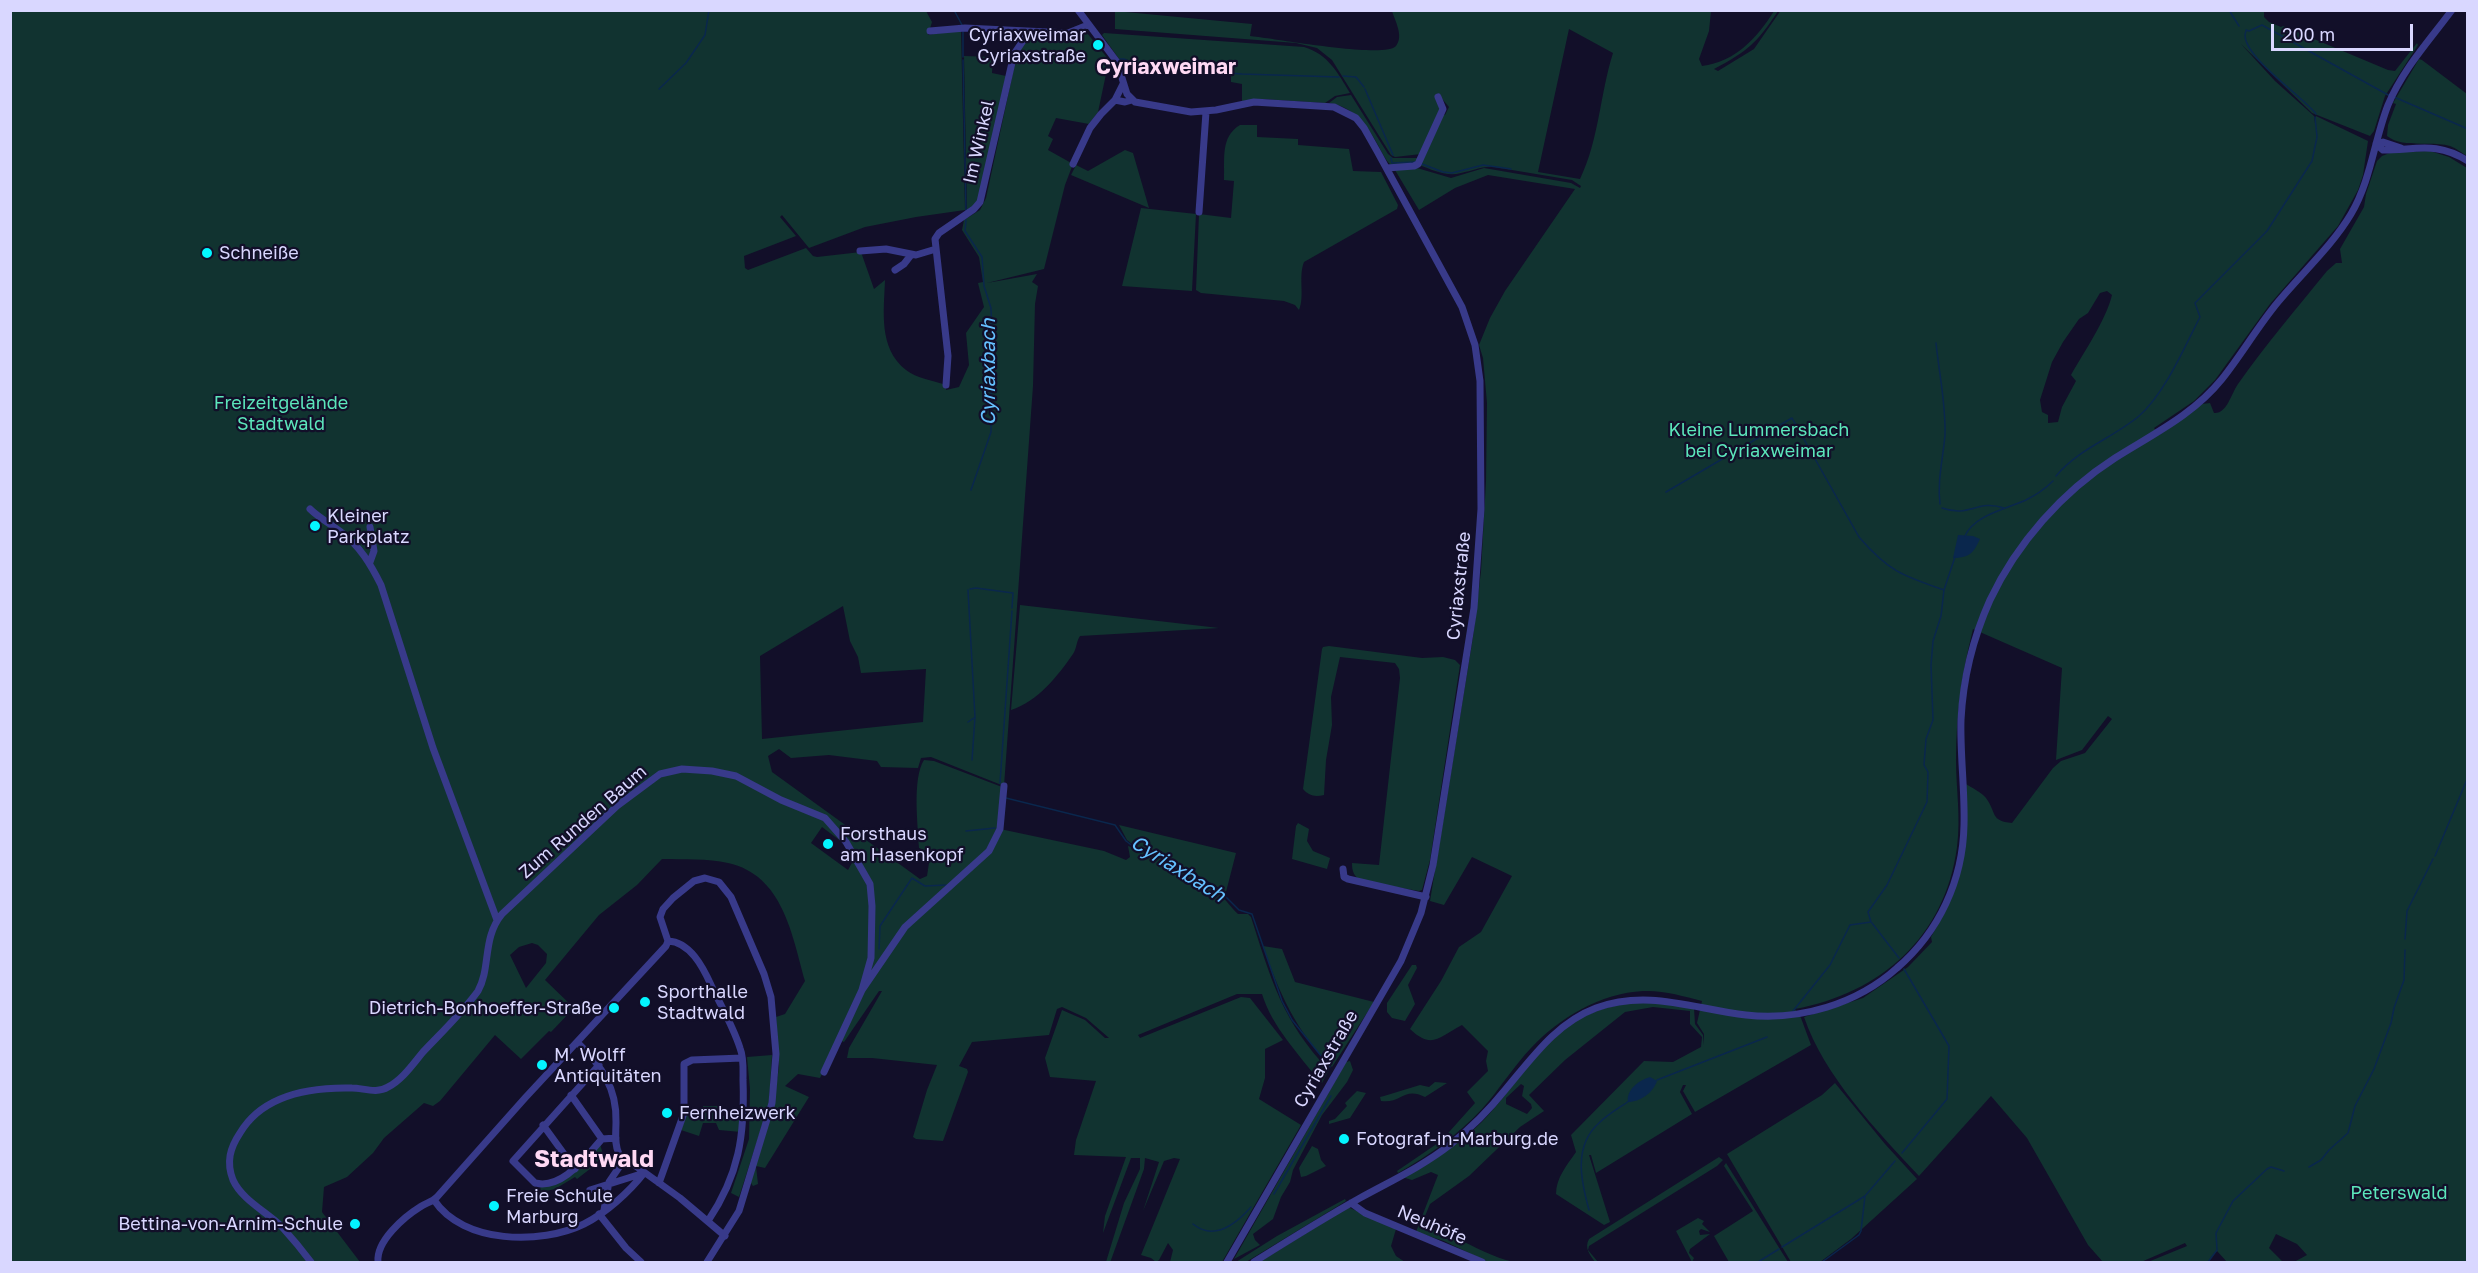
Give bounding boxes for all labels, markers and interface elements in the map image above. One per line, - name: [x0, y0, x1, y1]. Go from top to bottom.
- scale bar: [2274, 12, 2416, 50]
- text: 200 m: [2282, 23, 2335, 45]
- place label: Cyriaxweimar Cyriaxstraße: [969, 24, 1086, 66]
- marker: Cyriaxweimar Cyriaxstraße: [1091, 38, 1105, 52]
- district label: Cyriaxweimar: [1096, 54, 1236, 80]
- street label: Im Winkel: [959, 98, 999, 186]
- place label: Schneiße: [219, 242, 299, 264]
- marker: Schneiße: [200, 246, 214, 260]
- water label: Cyriaxbach: [977, 318, 1001, 426]
- park label: Freizeitgelände Stadtwald: [214, 392, 348, 434]
- park label: Kleine Lummersbach bei Cyriaxweimar: [1669, 419, 1849, 462]
- place label: Kleiner Parkplatz: [327, 505, 410, 548]
- marker: Kleiner Parkplatz: [308, 519, 322, 533]
- street label: Cyriaxstraße: [1443, 531, 1475, 641]
- street label: Zum Runden Baum: [515, 761, 651, 883]
- place label: Forsthaus am Hasenkopf: [840, 823, 964, 866]
- water label: Cyriaxbach: [1126, 830, 1230, 908]
- marker: Forsthaus am Hasenkopf: [821, 837, 835, 851]
- place label: Sporthalle Stadtwald: [657, 981, 748, 1024]
- marker: Sporthalle Stadtwald: [638, 995, 652, 1009]
- place label: Dietrich-Bonhoeffer-Straße: [369, 997, 602, 1019]
- marker: Dietrich-Bonhoeffer-Straße: [607, 1001, 621, 1015]
- street label: Cyriaxstraße: [1289, 1006, 1363, 1112]
- place label: M. Wolff Antiquitäten: [554, 1044, 662, 1086]
- marker: M. Wolff Antiquitäten: [535, 1058, 549, 1072]
- place label: Fernheizwerk: [679, 1102, 796, 1124]
- marker: Fernheizwerk: [660, 1106, 674, 1120]
- place label: Fotograf-in-Marburg.de: [1356, 1128, 1558, 1150]
- marker: Fotograf-in-Marburg.de: [1337, 1132, 1351, 1146]
- district label: Stadtwald: [534, 1145, 654, 1173]
- park label: Peterswald: [2350, 1182, 2448, 1204]
- place label: Freie Schule Marburg: [506, 1185, 613, 1228]
- marker: Freie Schule Marburg: [487, 1199, 501, 1213]
- street label: Neuhöfe: [1394, 1201, 1470, 1249]
- place label: Bettina-von-Arnim-Schule: [118, 1213, 343, 1235]
- marker: Bettina-von-Arnim-Schule: [348, 1217, 362, 1231]

